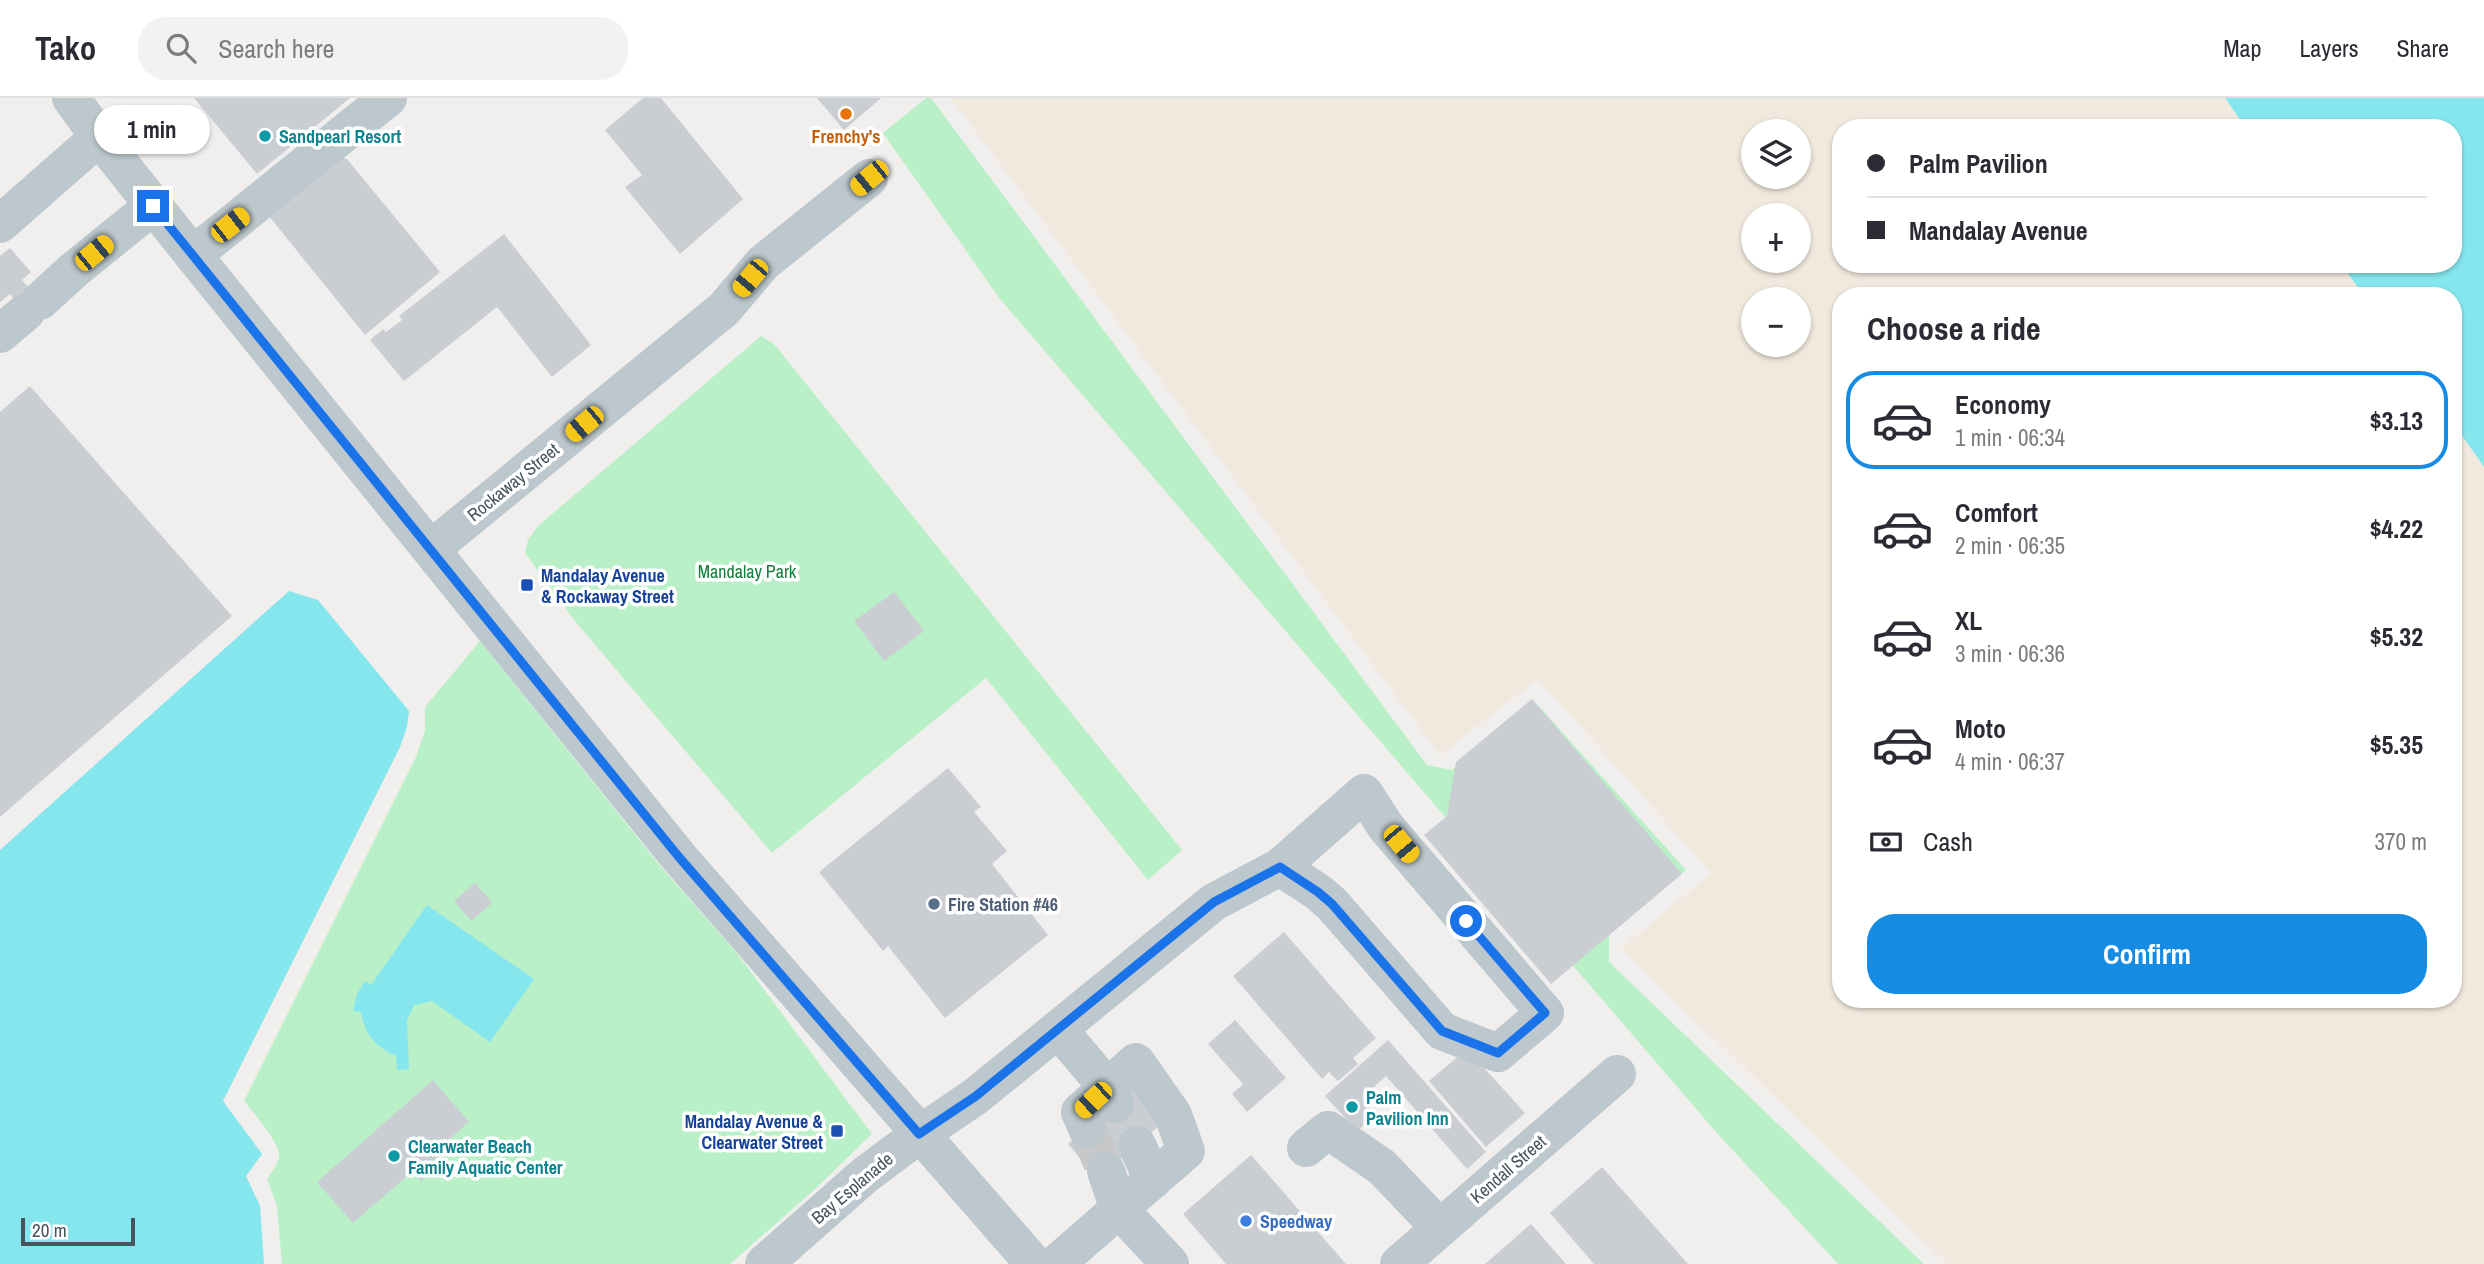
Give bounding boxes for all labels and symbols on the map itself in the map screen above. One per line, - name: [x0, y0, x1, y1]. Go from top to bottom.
- callout: 1 min: [95, 105, 211, 154]
- marker: Frenchy's: [838, 106, 854, 122]
- place label: Sandpearl Resort: [279, 124, 401, 149]
- place label: Frenchy's: [811, 124, 881, 149]
- marker: Sandpearl Resort: [257, 128, 273, 144]
- car: [847, 157, 892, 199]
- route end: [137, 190, 169, 222]
- car: [207, 204, 254, 246]
- car: [72, 232, 117, 274]
- car: [729, 255, 772, 301]
- car: [562, 402, 607, 446]
- street label: Rockaway Street: [462, 437, 564, 527]
- park label: Mandalay Park: [698, 559, 797, 584]
- place label: Mandalay Avenue & Rockaway Street: [541, 563, 674, 609]
- marker: Mandalay Avenue & Rockaway Street: [519, 577, 535, 593]
- car: [1380, 821, 1423, 867]
- place label: Fire Station #46: [948, 892, 1058, 917]
- marker: Fire Station #46: [926, 896, 942, 912]
- route start: [1450, 905, 1482, 937]
- car: [1071, 1078, 1116, 1122]
- place label: Palm Pavilion Inn: [1366, 1085, 1449, 1131]
- marker: Palm Pavilion Inn: [1344, 1099, 1360, 1115]
- place label: Mandalay Avenue & Clearwater Street: [685, 1109, 823, 1155]
- marker: Mandalay Avenue & Clearwater Street: [829, 1123, 845, 1139]
- street label: Kendall Street: [1465, 1129, 1551, 1209]
- place label: Clearwater Beach Family Aquatic Center: [408, 1134, 563, 1180]
- street label: Bay Esplanade: [806, 1147, 898, 1229]
- marker: Clearwater Beach Family Aquatic Center: [386, 1148, 402, 1164]
- place label: Speedway: [1260, 1209, 1333, 1234]
- marker: Speedway: [1238, 1213, 1254, 1229]
- scale bar: [21, 1215, 135, 1247]

